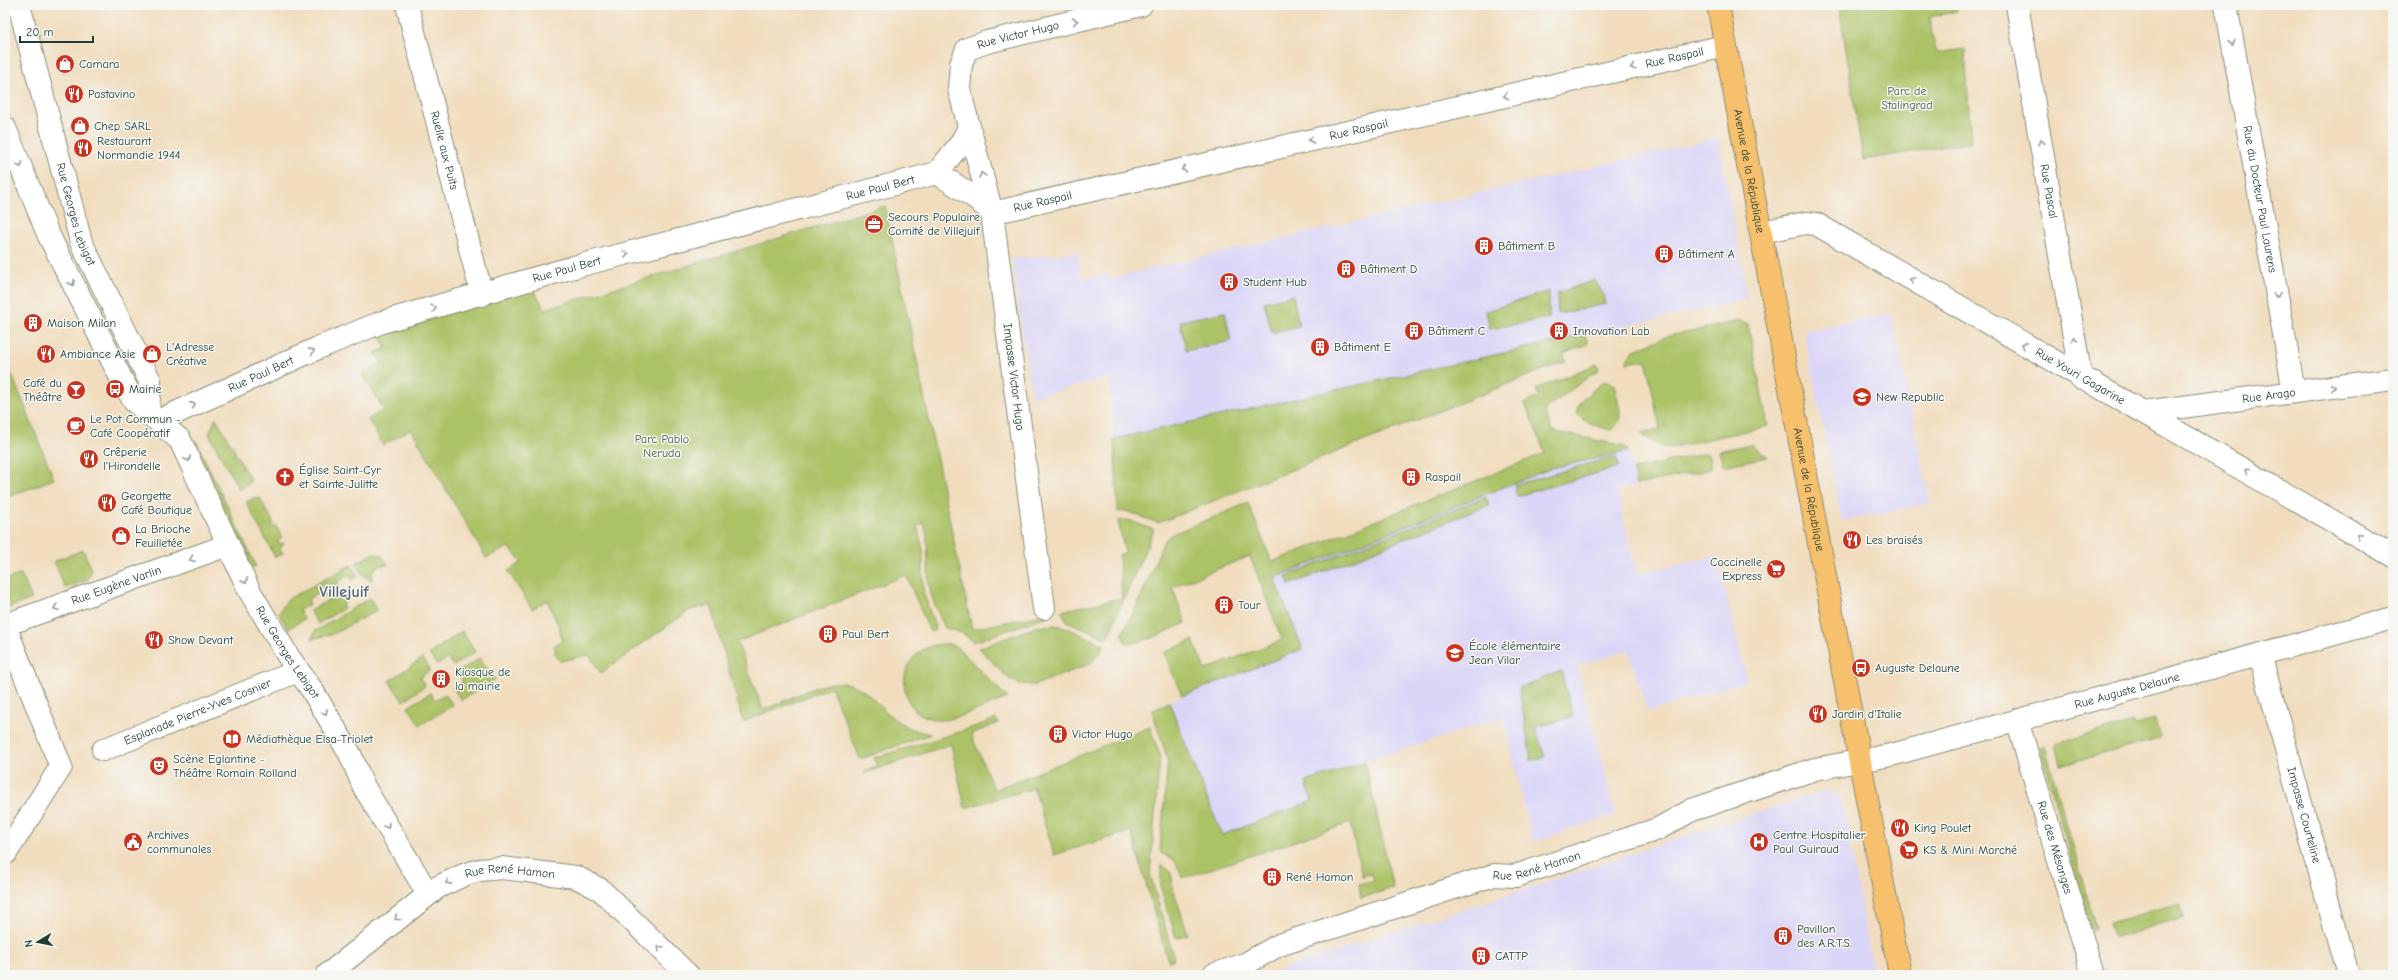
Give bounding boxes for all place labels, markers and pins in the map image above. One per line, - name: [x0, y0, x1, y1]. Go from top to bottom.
- shop icon: Camara: [54, 53, 76, 75]
- place label: Camara: [79, 57, 119, 71]
- restaurant icon: Pastavino: [63, 83, 85, 105]
- place label: Pastavino: [88, 87, 135, 101]
- shop icon: Chep SARL: [69, 115, 91, 137]
- place label: Chep SARL: [94, 119, 151, 133]
- place label: Restaurant Normandie 1944: [97, 134, 181, 162]
- restaurant icon: Restaurant Normandie 1944: [72, 137, 94, 159]
- place label: Secours Populaire Comité de Villejuif: [888, 210, 980, 238]
- office icon: Secours Populaire Comité de Villejuif: [863, 213, 885, 235]
- building icon: Bâtiment B: [1473, 235, 1495, 257]
- place label: Bâtiment B: [1498, 239, 1555, 253]
- building icon: Bâtiment A: [1653, 243, 1675, 265]
- place label: Bâtiment A: [1678, 247, 1735, 261]
- building icon: Bâtiment D: [1335, 258, 1357, 280]
- place label: Bâtiment D: [1360, 262, 1417, 276]
- building icon: Student Hub: [1218, 271, 1240, 293]
- place label: Student Hub: [1243, 275, 1307, 289]
- building icon: Maison Milan: [22, 312, 44, 334]
- place label: Maison Milan: [47, 316, 116, 330]
- building icon: Bâtiment C: [1403, 320, 1425, 342]
- building icon: Innovation Lab: [1548, 320, 1570, 342]
- place label: Bâtiment C: [1428, 324, 1485, 338]
- place label: Innovation Lab: [1573, 324, 1650, 338]
- building icon: Bâtiment E: [1309, 336, 1331, 358]
- place label: L'Adresse Créative: [166, 340, 214, 368]
- place label: Bâtiment E: [1334, 340, 1391, 354]
- restaurant icon: Ambiance Asie: [35, 343, 57, 365]
- shop icon: L'Adresse Créative: [141, 343, 163, 365]
- place label: Ambiance Asie: [60, 347, 135, 361]
- place label: Café du Théâtre: [23, 376, 62, 404]
- bus stop icon: Mairie: [104, 378, 126, 400]
- bar icon: Café du Théâtre: [65, 379, 87, 401]
- place label: Mairie: [129, 382, 161, 396]
- school or university icon: New Republic: [1851, 386, 1873, 408]
- place label: New Republic: [1876, 390, 1944, 404]
- place label: Le Pot Commun - Café Coopératif: [90, 412, 181, 440]
- cafe icon: Le Pot Commun - Café Coopératif: [65, 415, 87, 437]
- place label: Crêperie l'Hirondelle: [103, 445, 161, 473]
- restaurant icon: Crêperie l'Hirondelle: [78, 448, 100, 470]
- place label: Église Saint-Cyr et Sainte-Julitte: [299, 463, 381, 491]
- church icon: Église Saint-Cyr et Sainte-Julitte: [274, 466, 296, 488]
- building icon: Raspail: [1400, 466, 1422, 488]
- place label: Raspail: [1425, 470, 1461, 484]
- place label: Georgette Café Boutique: [121, 489, 192, 517]
- restaurant icon: Georgette Café Boutique: [96, 492, 118, 514]
- place label: La Brioche Feuilletée: [135, 522, 191, 550]
- shop icon: La Brioche Feuilletée: [110, 525, 132, 547]
- restaurant icon: Les braisés: [1841, 529, 1863, 551]
- place label: Les braisés: [1866, 533, 1923, 547]
- place label: Coccinelle Express: [1710, 555, 1762, 583]
- supermarket icon: Coccinelle Express: [1765, 558, 1787, 580]
- building icon: Tour: [1213, 594, 1235, 616]
- place label: Tour: [1238, 598, 1261, 612]
- building icon: Paul Bert: [817, 623, 839, 645]
- place label: Paul Bert: [842, 627, 889, 641]
- restaurant icon: Show Devant: [143, 629, 165, 651]
- place label: Show Devant: [168, 633, 234, 647]
- place label: École élémentaire Jean Vilar: [1469, 639, 1561, 667]
- school or university icon: École élémentaire Jean Vilar: [1444, 642, 1466, 664]
- bus stop icon: Auguste Delaune: [1850, 657, 1872, 679]
- place label: Auguste Delaune: [1875, 661, 1960, 675]
- place label: Kiosque de la mairie: [455, 665, 510, 693]
- building icon: Kiosque de la mairie: [430, 668, 452, 690]
- restaurant icon: Jardin d'Italie: [1807, 703, 1829, 725]
- place label: Jardin d'Italie: [1832, 707, 1902, 721]
- building icon: Victor Hugo: [1047, 723, 1069, 745]
- place label: Victor Hugo: [1072, 727, 1133, 741]
- library icon: Médiathèque Elsa-Triolet: [221, 728, 243, 750]
- place label: Médiathèque Elsa-Triolet: [246, 732, 373, 746]
- place label: Scène Eglantine - Théâtre Romain Rolland: [173, 752, 297, 780]
- theatre icon: Scène Eglantine - Théâtre Romain Rolland: [148, 755, 170, 777]
- restaurant icon: King Poulet: [1889, 817, 1911, 839]
- place label: King Poulet: [1914, 821, 1972, 835]
- place label: Archives communales: [147, 828, 212, 856]
- place label: Centre Hospitalier Paul Guiraud: [1773, 828, 1866, 856]
- public building icon: Archives communales: [122, 831, 144, 853]
- hospital icon: Centre Hospitalier Paul Guiraud: [1748, 831, 1770, 853]
- supermarket icon: KS & Mini Marché: [1898, 839, 1920, 861]
- place label: KS & Mini Marché: [1923, 843, 2017, 857]
- building icon: René Hamon: [1261, 866, 1283, 888]
- place label: René Hamon: [1286, 870, 1353, 884]
- place label: Pavillon des A.R.T.S.: [1797, 922, 1852, 950]
- building icon: Pavillon des A.R.T.S.: [1772, 925, 1794, 947]
- building icon: CATTP: [1470, 945, 1492, 967]
- place label: CATTP: [1495, 949, 1528, 963]

